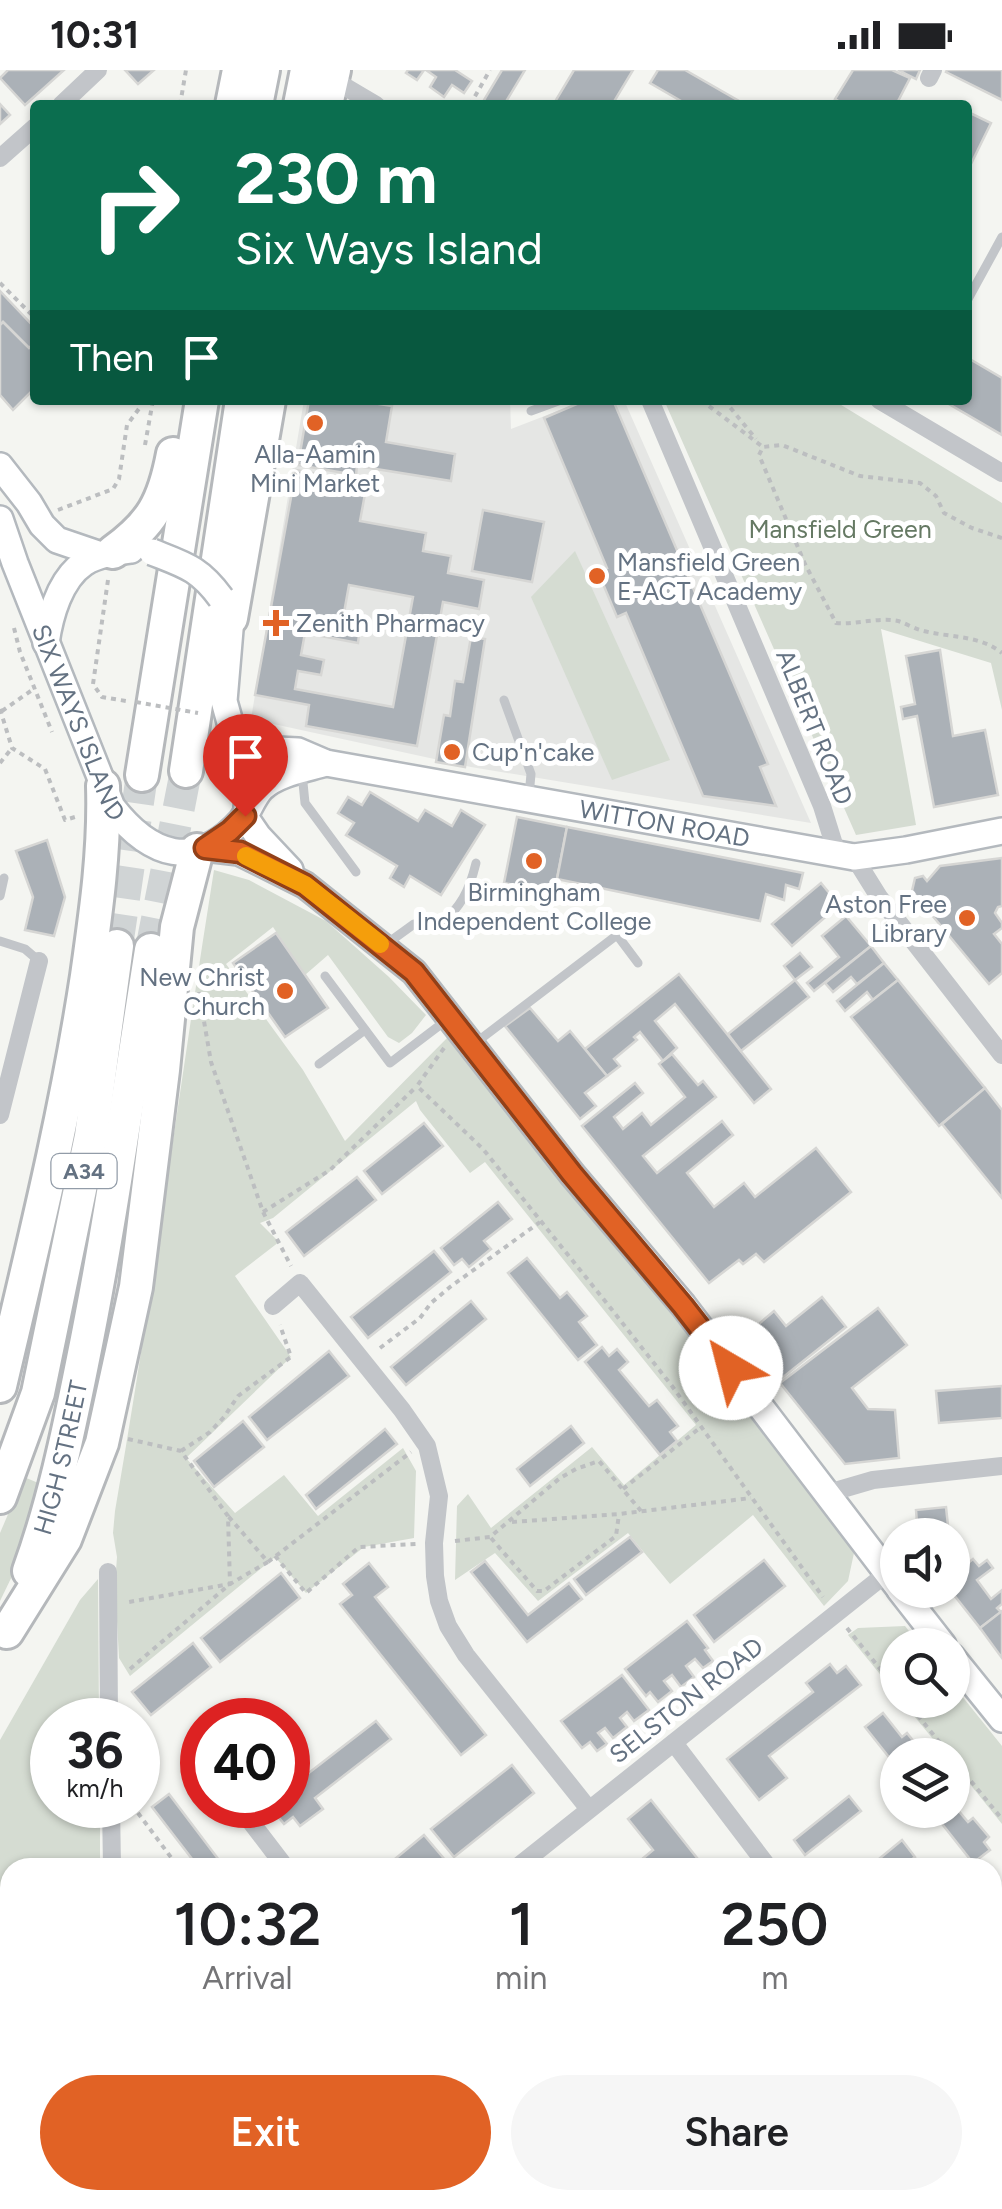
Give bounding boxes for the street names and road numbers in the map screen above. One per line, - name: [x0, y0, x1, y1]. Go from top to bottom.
- street label: SIX WAYS ISLAND: [26, 620, 132, 827]
- street label: ALBERT ROAD: [770, 645, 860, 809]
- street label: WITTON ROAD: [577, 793, 752, 853]
- road number: A34: [52, 1154, 116, 1188]
- street label: HIGH STREET: [27, 1377, 93, 1538]
- street label: SELSTON ROAD: [603, 1631, 769, 1769]

